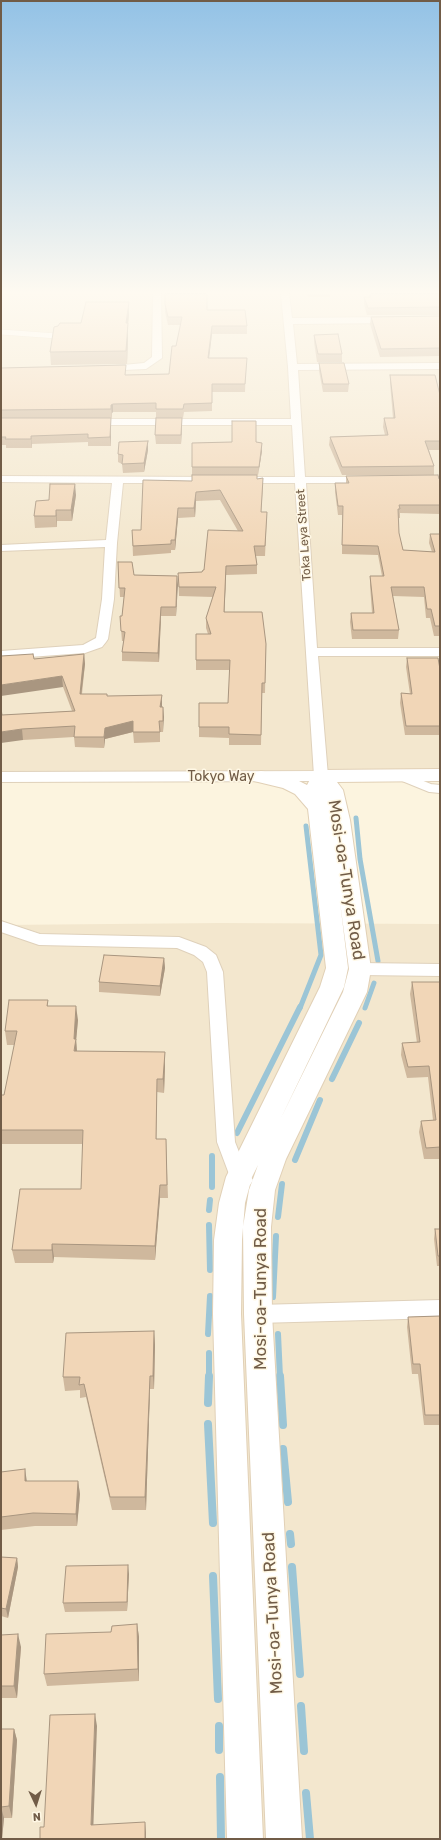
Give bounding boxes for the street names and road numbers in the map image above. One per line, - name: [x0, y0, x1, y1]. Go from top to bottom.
- street label: Toka Leya Street: [294, 489, 314, 581]
- street label: Tokyo Way: [187, 769, 255, 785]
- street label: Mosi-oa-Tunya Road: [323, 798, 369, 962]
- street label: Mosi-oa-Tunya Road: [251, 1208, 271, 1370]
- street label: Mosi-oa-Tunya Road: [259, 1531, 287, 1695]

